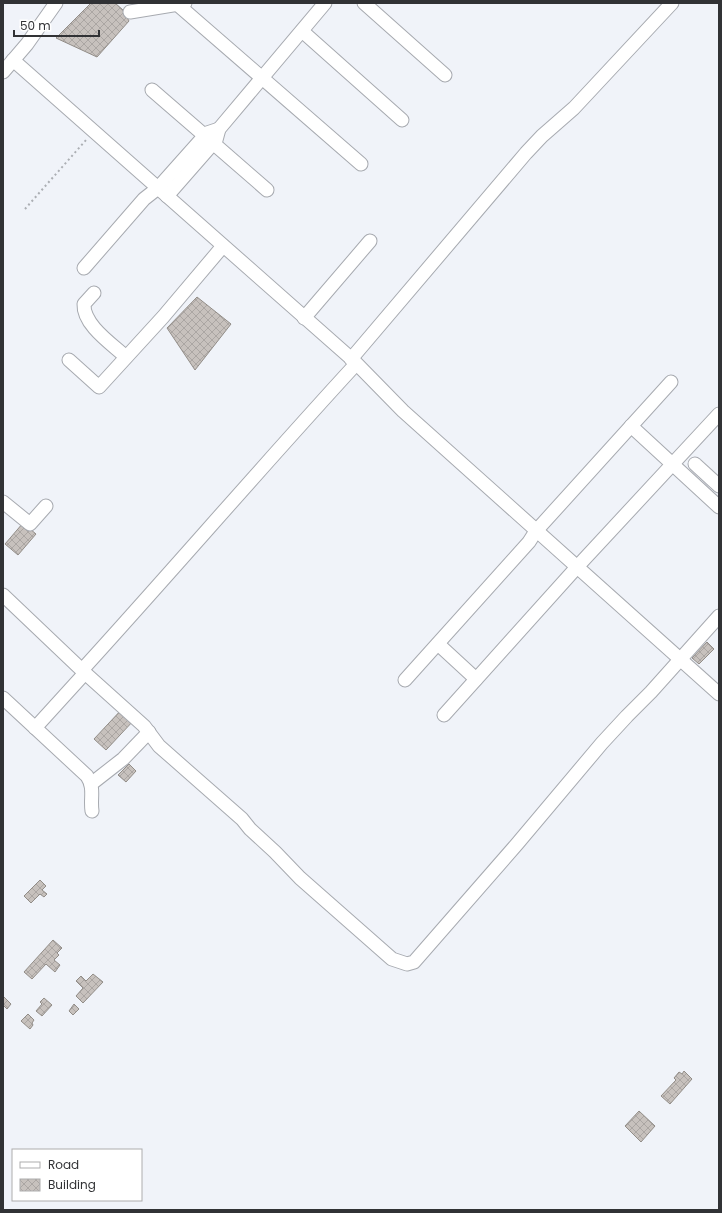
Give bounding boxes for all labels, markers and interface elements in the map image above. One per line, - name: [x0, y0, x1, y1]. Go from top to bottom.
- scale bar: [14, 12, 99, 38]
- text: 50 m: [20, 17, 51, 34]
- legend: [12, 1149, 142, 1201]
- text: Road: [48, 1156, 79, 1173]
- text: Building: [48, 1176, 96, 1193]

